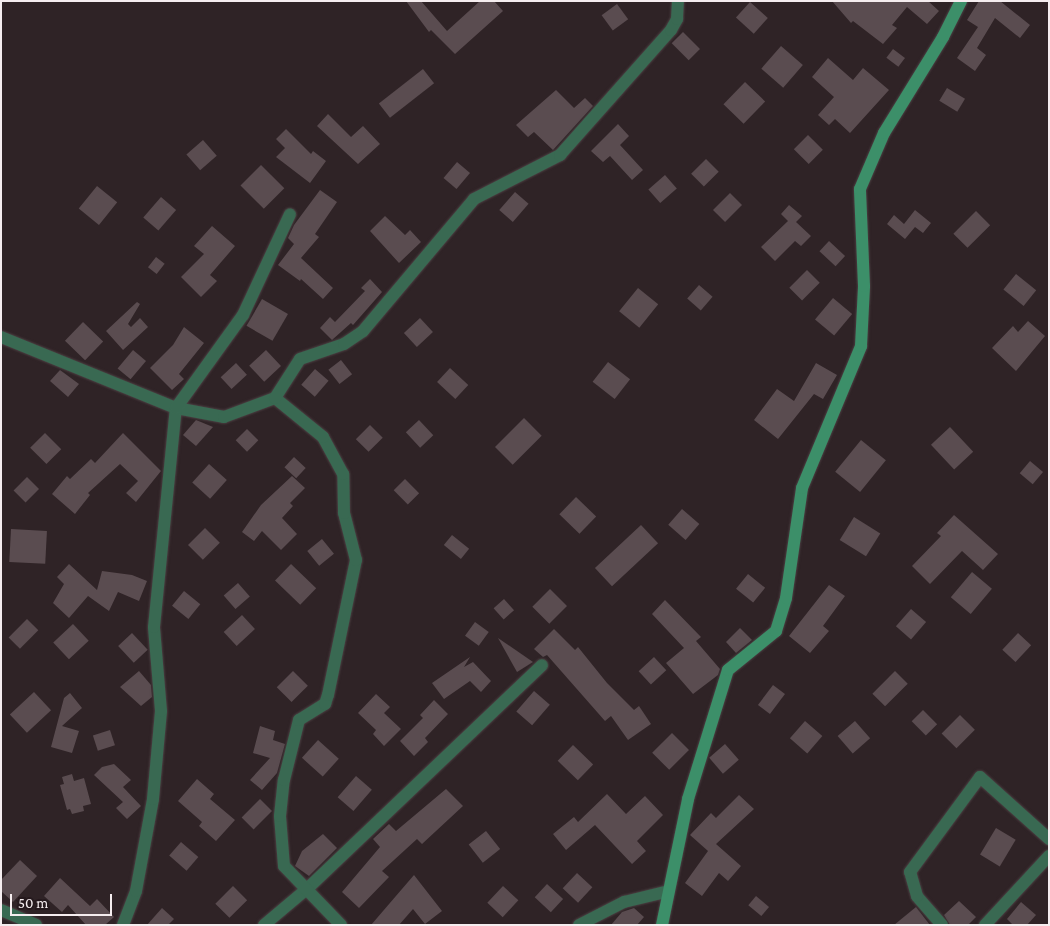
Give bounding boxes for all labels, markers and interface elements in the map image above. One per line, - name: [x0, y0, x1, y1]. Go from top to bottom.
- scale bar: [12, 884, 115, 916]
- text: 50 m: [18, 895, 48, 911]

